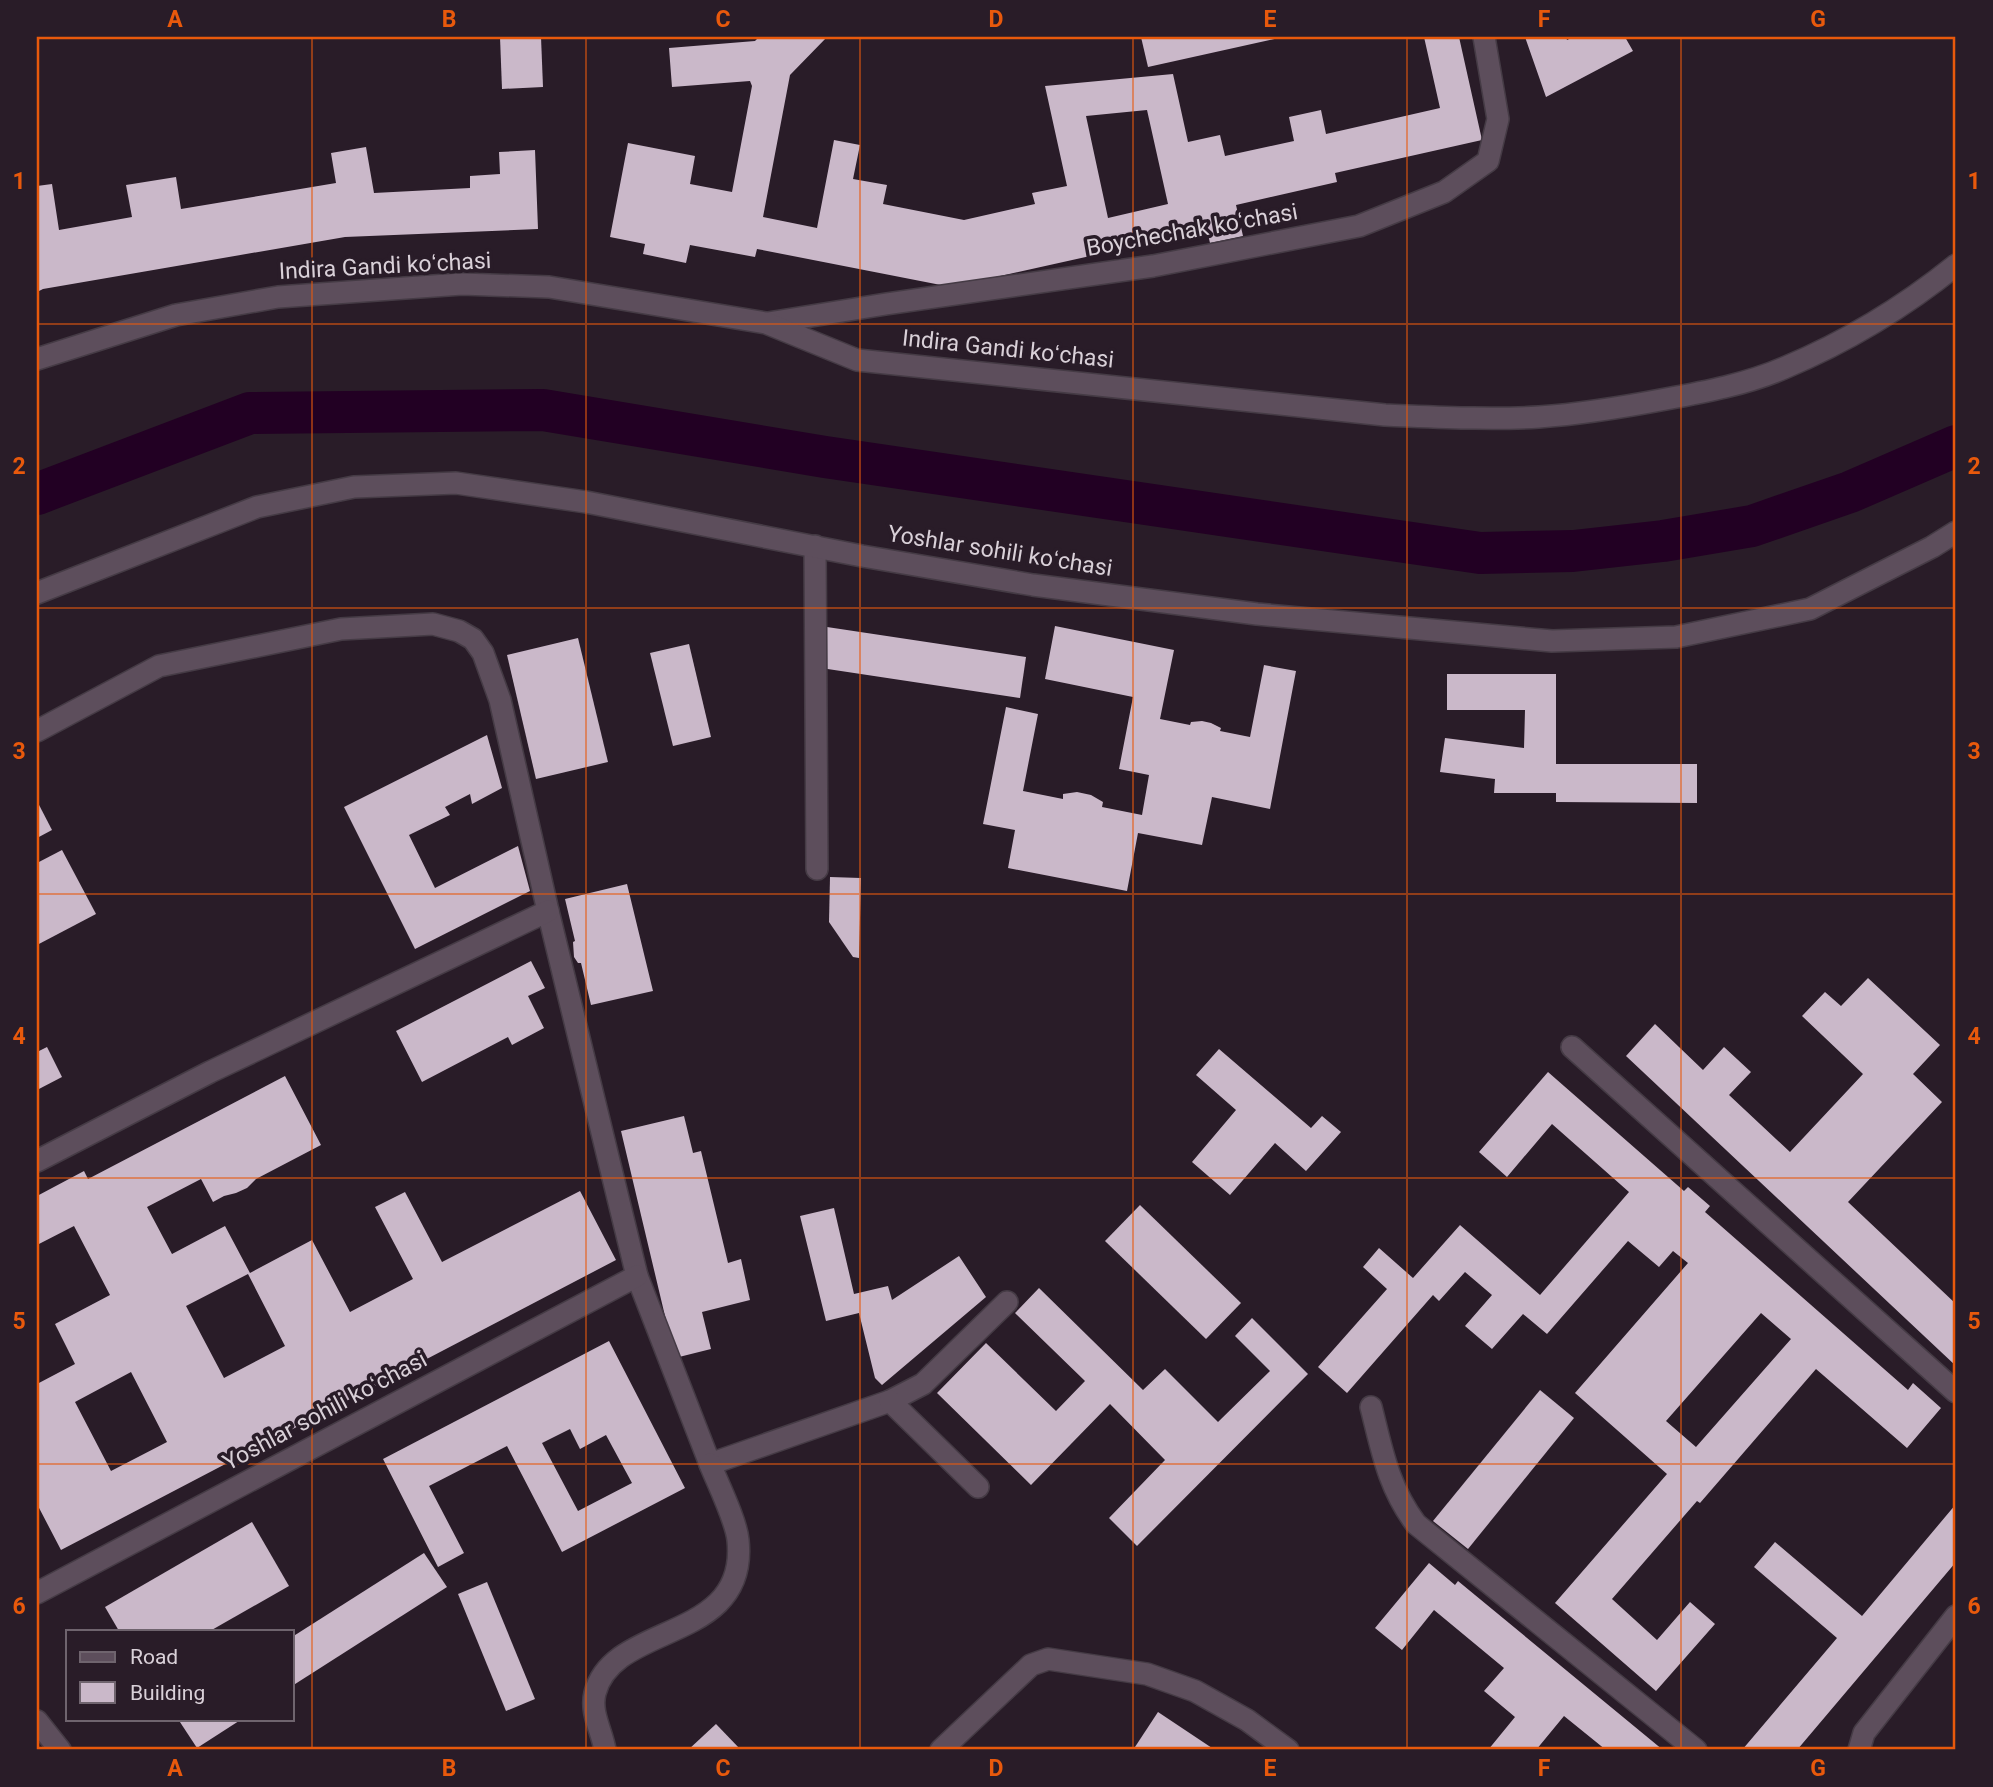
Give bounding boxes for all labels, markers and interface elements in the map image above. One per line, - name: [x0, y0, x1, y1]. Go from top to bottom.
- text: A: [167, 6, 183, 33]
- text: B: [442, 6, 456, 33]
- text: C: [715, 6, 731, 33]
- text: D: [989, 6, 1003, 33]
- text: E: [1264, 6, 1277, 33]
- text: F: [1538, 6, 1551, 33]
- text: G: [1810, 6, 1826, 33]
- text: 1: [12, 168, 26, 195]
- text: 1: [1967, 168, 1981, 195]
- street label: Boychechak koʻchasi: [1084, 198, 1300, 262]
- street label: Indira Gandi koʻchasi: [278, 247, 492, 285]
- street label: Indira Gandi koʻchasi: [901, 324, 1115, 374]
- text: 2: [12, 453, 26, 480]
- text: 2: [1967, 453, 1981, 480]
- street label: Yoshlar sohili koʻchasi: [886, 520, 1114, 582]
- text: 3: [12, 738, 26, 765]
- text: 3: [1967, 738, 1981, 765]
- text: 4: [12, 1023, 26, 1050]
- text: 4: [1967, 1023, 1981, 1050]
- text: 5: [12, 1308, 26, 1335]
- text: 5: [1967, 1308, 1981, 1335]
- street label: Yoshlar sohili koʻchasi: [218, 1346, 432, 1476]
- text: 6: [12, 1593, 26, 1620]
- text: 6: [1967, 1593, 1981, 1620]
- legend: [66, 1630, 294, 1720]
- text: Road: [130, 1645, 178, 1669]
- text: Building: [130, 1681, 205, 1705]
- text: A: [167, 1755, 183, 1782]
- text: B: [442, 1755, 456, 1782]
- text: C: [715, 1755, 731, 1782]
- text: D: [989, 1755, 1003, 1782]
- text: E: [1264, 1755, 1277, 1782]
- text: F: [1538, 1755, 1551, 1782]
- text: G: [1810, 1755, 1826, 1782]

